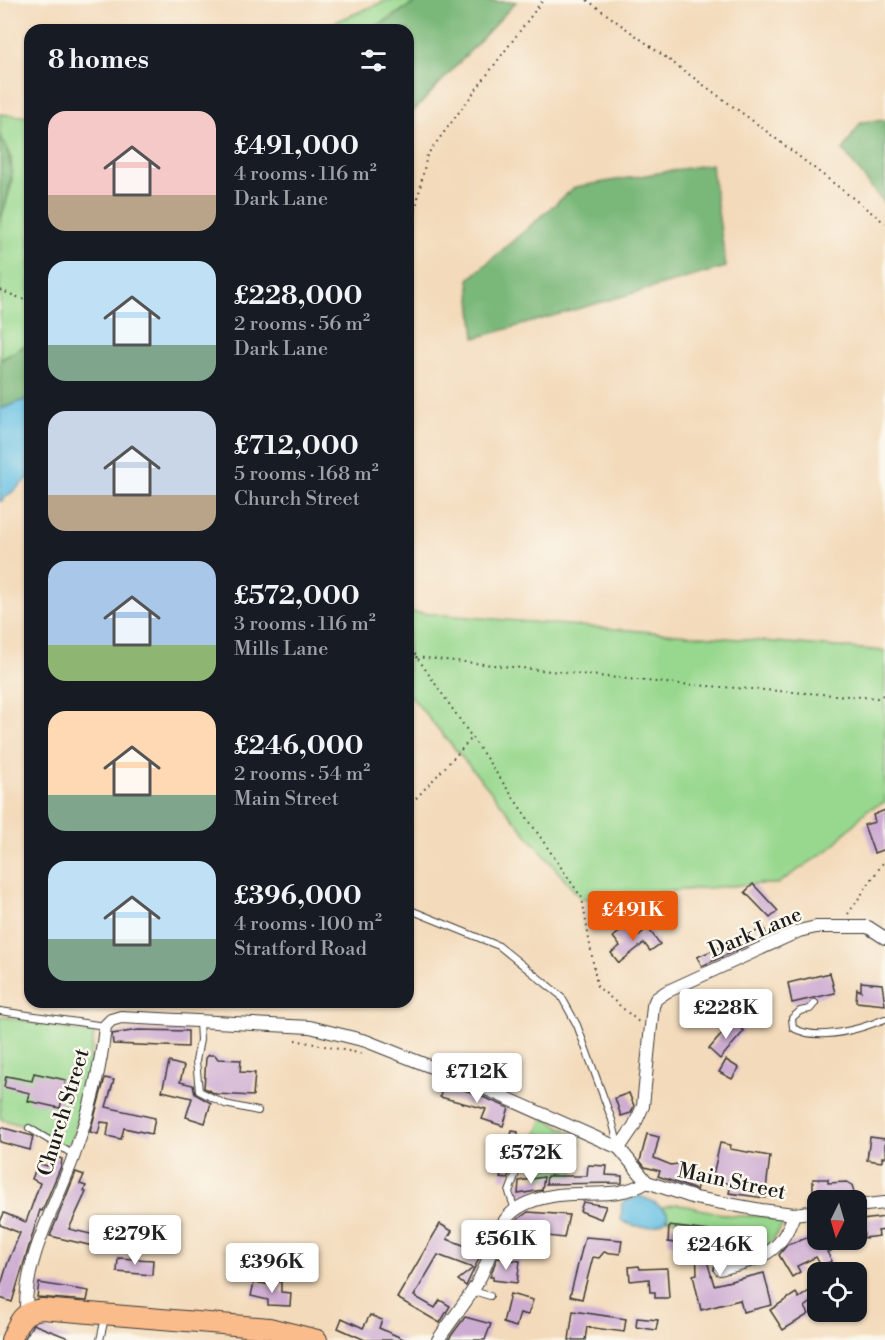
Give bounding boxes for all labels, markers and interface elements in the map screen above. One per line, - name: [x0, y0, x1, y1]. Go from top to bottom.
- text: 8 homes: [48, 44, 149, 76]
- icon: filters: [357, 44, 390, 77]
- text: £491,000: [234, 130, 359, 162]
- icon: home: [96, 135, 168, 207]
- text: 4 rooms · 116 m²: [234, 162, 377, 187]
- text: Dark Lane: [234, 187, 328, 212]
- text: £228,000: [234, 280, 362, 312]
- icon: home: [96, 285, 168, 357]
- text: 2 rooms · 56 m²: [234, 312, 370, 337]
- text: Dark Lane: [234, 337, 328, 362]
- text: £712,000: [234, 430, 359, 462]
- icon: home: [96, 435, 168, 507]
- text: 5 rooms · 168 m²: [234, 462, 379, 487]
- text: Church Street: [234, 487, 360, 512]
- text: £572,000: [234, 580, 360, 612]
- icon: home: [96, 585, 168, 657]
- text: 3 rooms · 116 m²: [234, 612, 376, 637]
- text: Mills Lane: [234, 637, 328, 662]
- text: £246,000: [234, 730, 364, 762]
- icon: home: [96, 735, 168, 807]
- text: 2 rooms · 54 m²: [234, 762, 370, 787]
- text: Main Street: [234, 787, 339, 812]
- text: £396,000: [234, 880, 362, 912]
- icon: home: [96, 885, 168, 957]
- pin: £491K: [591, 891, 675, 942]
- text: £491K: [602, 898, 664, 923]
- street label: Dark Lane: [705, 902, 806, 964]
- text: 4 rooms · 100 m²: [234, 912, 382, 937]
- text: Stratford Road: [234, 937, 367, 962]
- pin: £228K: [684, 989, 768, 1040]
- text: £228K: [693, 996, 759, 1021]
- street label: Church Street: [32, 1045, 96, 1179]
- pin: £712K: [435, 1053, 519, 1104]
- text: £712K: [446, 1060, 508, 1085]
- pin: £572K: [489, 1134, 573, 1185]
- text: £572K: [499, 1141, 563, 1166]
- street label: Main Street: [675, 1158, 789, 1206]
- north arrow: [807, 1190, 867, 1250]
- map controls: [807, 1190, 867, 1322]
- pin: £279K: [93, 1215, 177, 1266]
- pin: £561K: [464, 1220, 548, 1271]
- text: £279K: [103, 1222, 167, 1247]
- pin: £246K: [678, 1226, 762, 1277]
- text: £561K: [475, 1227, 537, 1252]
- text: £246K: [687, 1233, 753, 1258]
- pin: £396K: [230, 1243, 314, 1294]
- text: £396K: [240, 1250, 304, 1275]
- button: locate: [807, 1262, 867, 1322]

